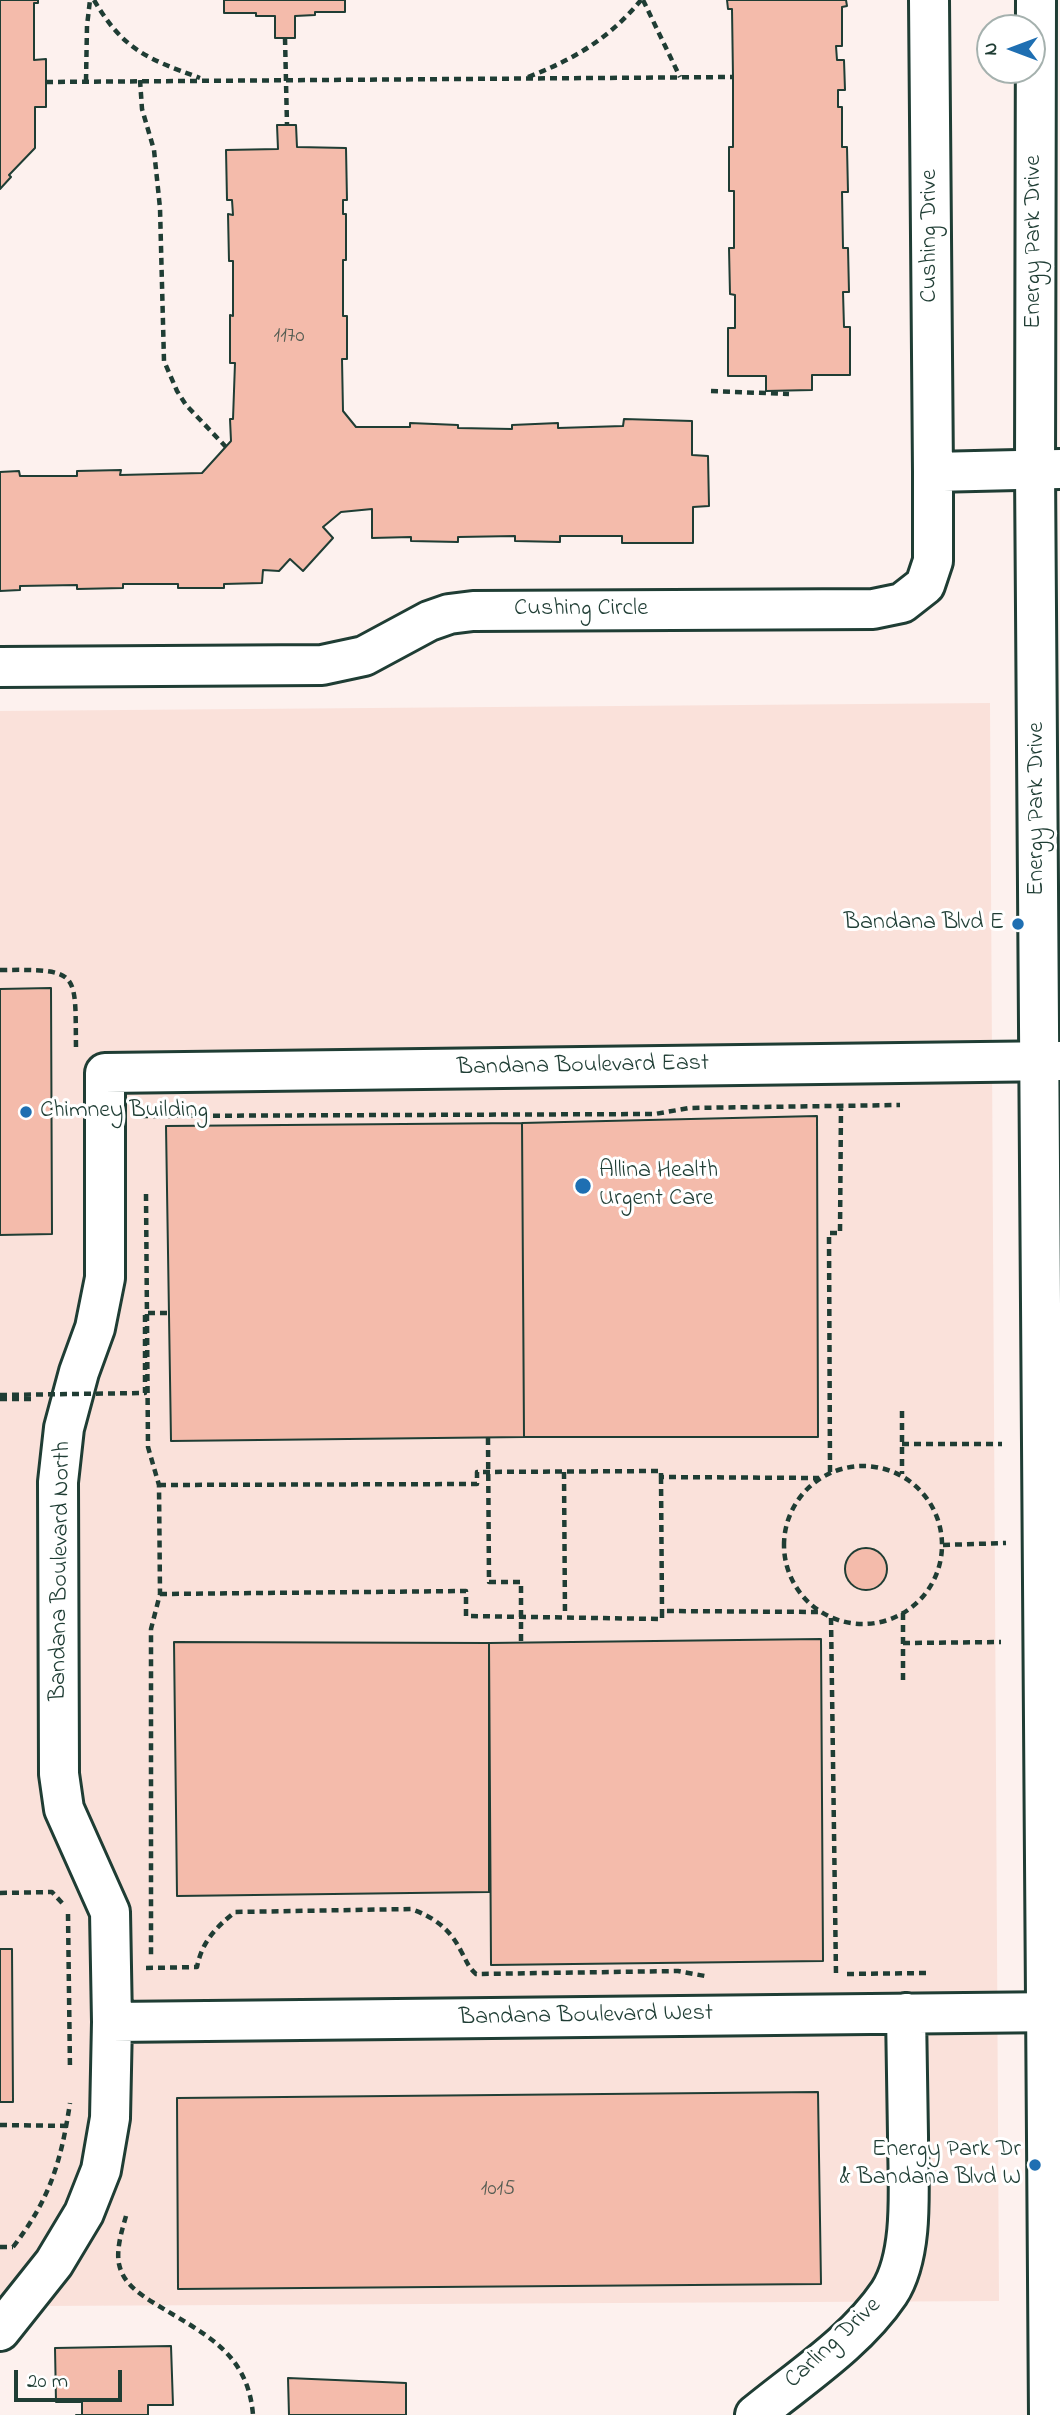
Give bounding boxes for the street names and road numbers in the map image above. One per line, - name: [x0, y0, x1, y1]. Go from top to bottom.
- street label: Energy Park Drive: [1021, 155, 1049, 329]
- street label: Cushing Drive: [917, 169, 945, 303]
- street label: Cushing Circle: [514, 596, 648, 624]
- street label: Energy Park Drive: [1024, 722, 1052, 896]
- street label: Bandana Boulevard East: [457, 1050, 709, 1084]
- street label: Bandana Boulevard North: [45, 1441, 79, 1701]
- street label: Bandana Boulevard West: [459, 2000, 713, 2034]
- street label: Carling Drive: [780, 2292, 888, 2396]

